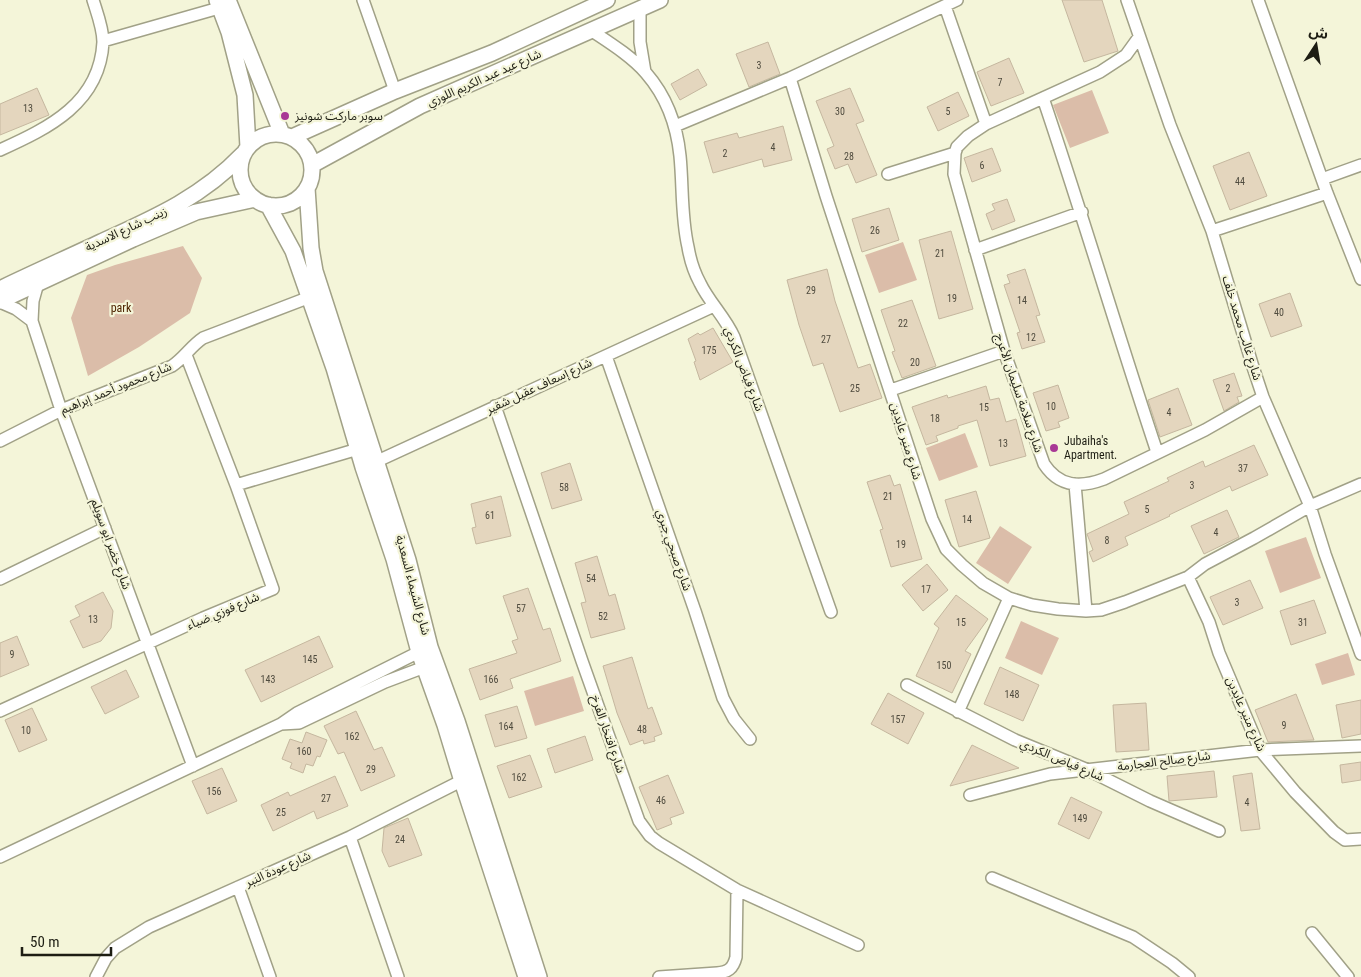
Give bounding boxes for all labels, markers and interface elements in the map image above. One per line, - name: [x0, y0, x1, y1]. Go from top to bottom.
- north arrow: [1291, 20, 1341, 70]
- text: ش: [1308, 22, 1330, 42]
- street label: شارع عيد عبد الكريم اللوزي: [425, 47, 544, 112]
- house number: 3: [757, 60, 762, 71]
- house number: 7: [998, 77, 1003, 88]
- house number: 13: [23, 103, 33, 114]
- house number: 30: [835, 106, 845, 117]
- house number: 5: [946, 106, 951, 117]
- place label: سوبر ماركت شونيز: [294, 109, 383, 123]
- marker: سوبر ماركت شونيز: [279, 110, 291, 122]
- house number: 4: [771, 142, 776, 153]
- house number: 2: [723, 148, 728, 159]
- house number: 28: [844, 151, 854, 162]
- house number: 6: [980, 160, 985, 171]
- house number: 44: [1235, 176, 1245, 187]
- street label: زينب شارع الاسدية: [83, 204, 170, 256]
- house number: 26: [870, 225, 880, 236]
- house number: 21: [935, 248, 945, 259]
- street label: شارع غالب محمد خلف: [1218, 274, 1265, 383]
- house number: 29: [806, 285, 816, 296]
- house number: 19: [947, 293, 957, 304]
- house number: 14: [1017, 295, 1027, 306]
- park label: park: [111, 301, 132, 315]
- house number: 40: [1274, 307, 1284, 318]
- house number: 22: [898, 318, 908, 329]
- street label: شارع فياض الكردي: [719, 325, 767, 414]
- street label: شارع سلامة سليمان الأعرج: [990, 332, 1046, 455]
- house number: 12: [1026, 332, 1036, 343]
- house number: 27: [821, 334, 831, 345]
- house number: 175: [702, 345, 716, 356]
- street label: شارع إسعاف عقيل شقير: [483, 355, 595, 419]
- house number: 20: [910, 357, 920, 368]
- street label: شارع محمود أحمد إبراهيم: [58, 359, 174, 419]
- house number: 25: [850, 383, 860, 394]
- house number: 2: [1226, 383, 1231, 394]
- street label: شارع منير عابدين: [886, 401, 924, 482]
- house number: 10: [1046, 401, 1056, 412]
- house number: 15: [979, 402, 989, 413]
- house number: 4: [1167, 407, 1172, 418]
- house number: 18: [930, 413, 940, 424]
- place label: Jubaiha's Apartment.: [1064, 434, 1117, 462]
- house number: 13: [998, 438, 1008, 449]
- marker: Jubaiha's Apartment.: [1048, 442, 1060, 454]
- house number: 37: [1238, 463, 1248, 474]
- house number: 3: [1190, 480, 1195, 491]
- house number: 58: [559, 482, 569, 493]
- house number: 21: [883, 491, 893, 502]
- street label: شارع خضر ابو سويلم: [86, 497, 134, 592]
- house number: 5: [1145, 504, 1150, 515]
- street label: شارع صبحي جبري: [651, 507, 695, 594]
- house number: 61: [485, 510, 495, 521]
- house number: 14: [962, 514, 972, 525]
- house number: 4: [1214, 527, 1219, 538]
- street label: شارع الشيماء السعدية: [391, 533, 433, 637]
- house number: 8: [1105, 535, 1110, 546]
- house number: 19: [896, 539, 906, 550]
- house number: 54: [586, 573, 596, 584]
- house number: 17: [921, 584, 931, 595]
- street label: شارع فوزي ضياء: [185, 589, 262, 635]
- house number: 3: [1235, 597, 1240, 608]
- house number: 57: [516, 603, 526, 614]
- house number: 52: [598, 611, 608, 622]
- house number: 13: [88, 614, 98, 625]
- house number: 15: [956, 617, 966, 628]
- house number: 31: [1298, 617, 1308, 628]
- house number: 9: [10, 649, 15, 660]
- house number: 145: [303, 654, 317, 665]
- house number: 150: [937, 660, 951, 671]
- house number: 143: [261, 674, 275, 685]
- house number: 166: [484, 674, 498, 685]
- street label: شارع منير عابدين: [1222, 675, 1269, 754]
- house number: 148: [1005, 689, 1019, 700]
- street label: شارع افتخار الفرخ: [586, 693, 628, 775]
- house number: 157: [891, 714, 905, 725]
- house number: 9: [1282, 720, 1287, 731]
- house number: 164: [499, 721, 513, 732]
- house number: 48: [637, 724, 647, 735]
- house number: 10: [21, 725, 31, 736]
- house number: 162: [345, 731, 359, 742]
- street label: شارع فياض الكردي: [1017, 736, 1106, 786]
- house number: 160: [297, 746, 311, 757]
- street label: شارع صالح العجارمة: [1117, 748, 1212, 776]
- house number: 29: [366, 764, 376, 775]
- house number: 162: [512, 772, 526, 783]
- house number: 156: [207, 786, 221, 797]
- house number: 27: [321, 793, 331, 804]
- house number: 46: [656, 795, 666, 806]
- house number: 4: [1245, 797, 1250, 808]
- house number: 25: [276, 807, 286, 818]
- house number: 149: [1073, 813, 1087, 824]
- house number: 24: [395, 834, 405, 845]
- street label: شارع عودة النبر: [242, 848, 314, 892]
- scale bar: [22, 924, 111, 956]
- text: 50 m: [30, 933, 60, 951]

